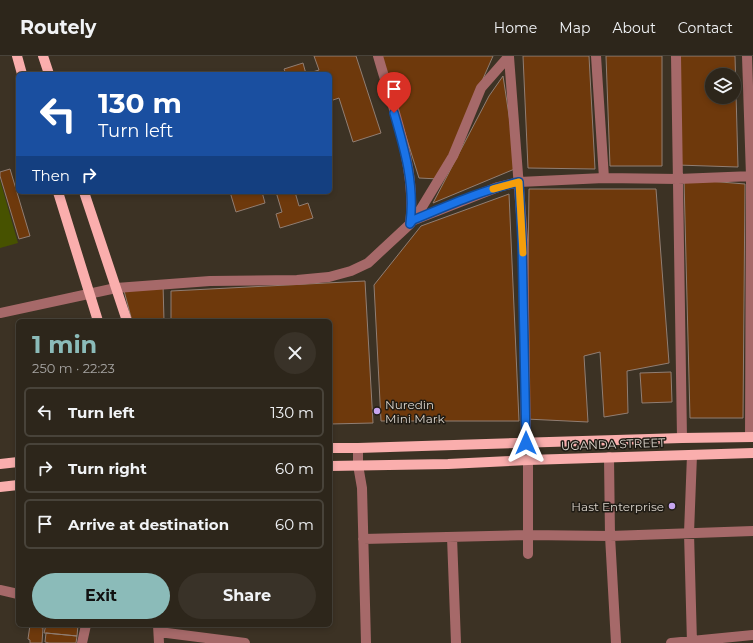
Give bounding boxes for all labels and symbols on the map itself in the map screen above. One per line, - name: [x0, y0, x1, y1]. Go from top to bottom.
- pin: [377, 72, 411, 113]
- place label: Nuredin Mini Mark: [385, 397, 445, 426]
- marker: Nuredin Mini Mark: [372, 406, 382, 416]
- position arrow: [505, 422, 547, 464]
- street label: UGANDA STREET: [561, 435, 666, 453]
- place label: Hast Enterprise: [571, 499, 664, 514]
- marker: Hast Enterprise: [667, 501, 677, 511]

